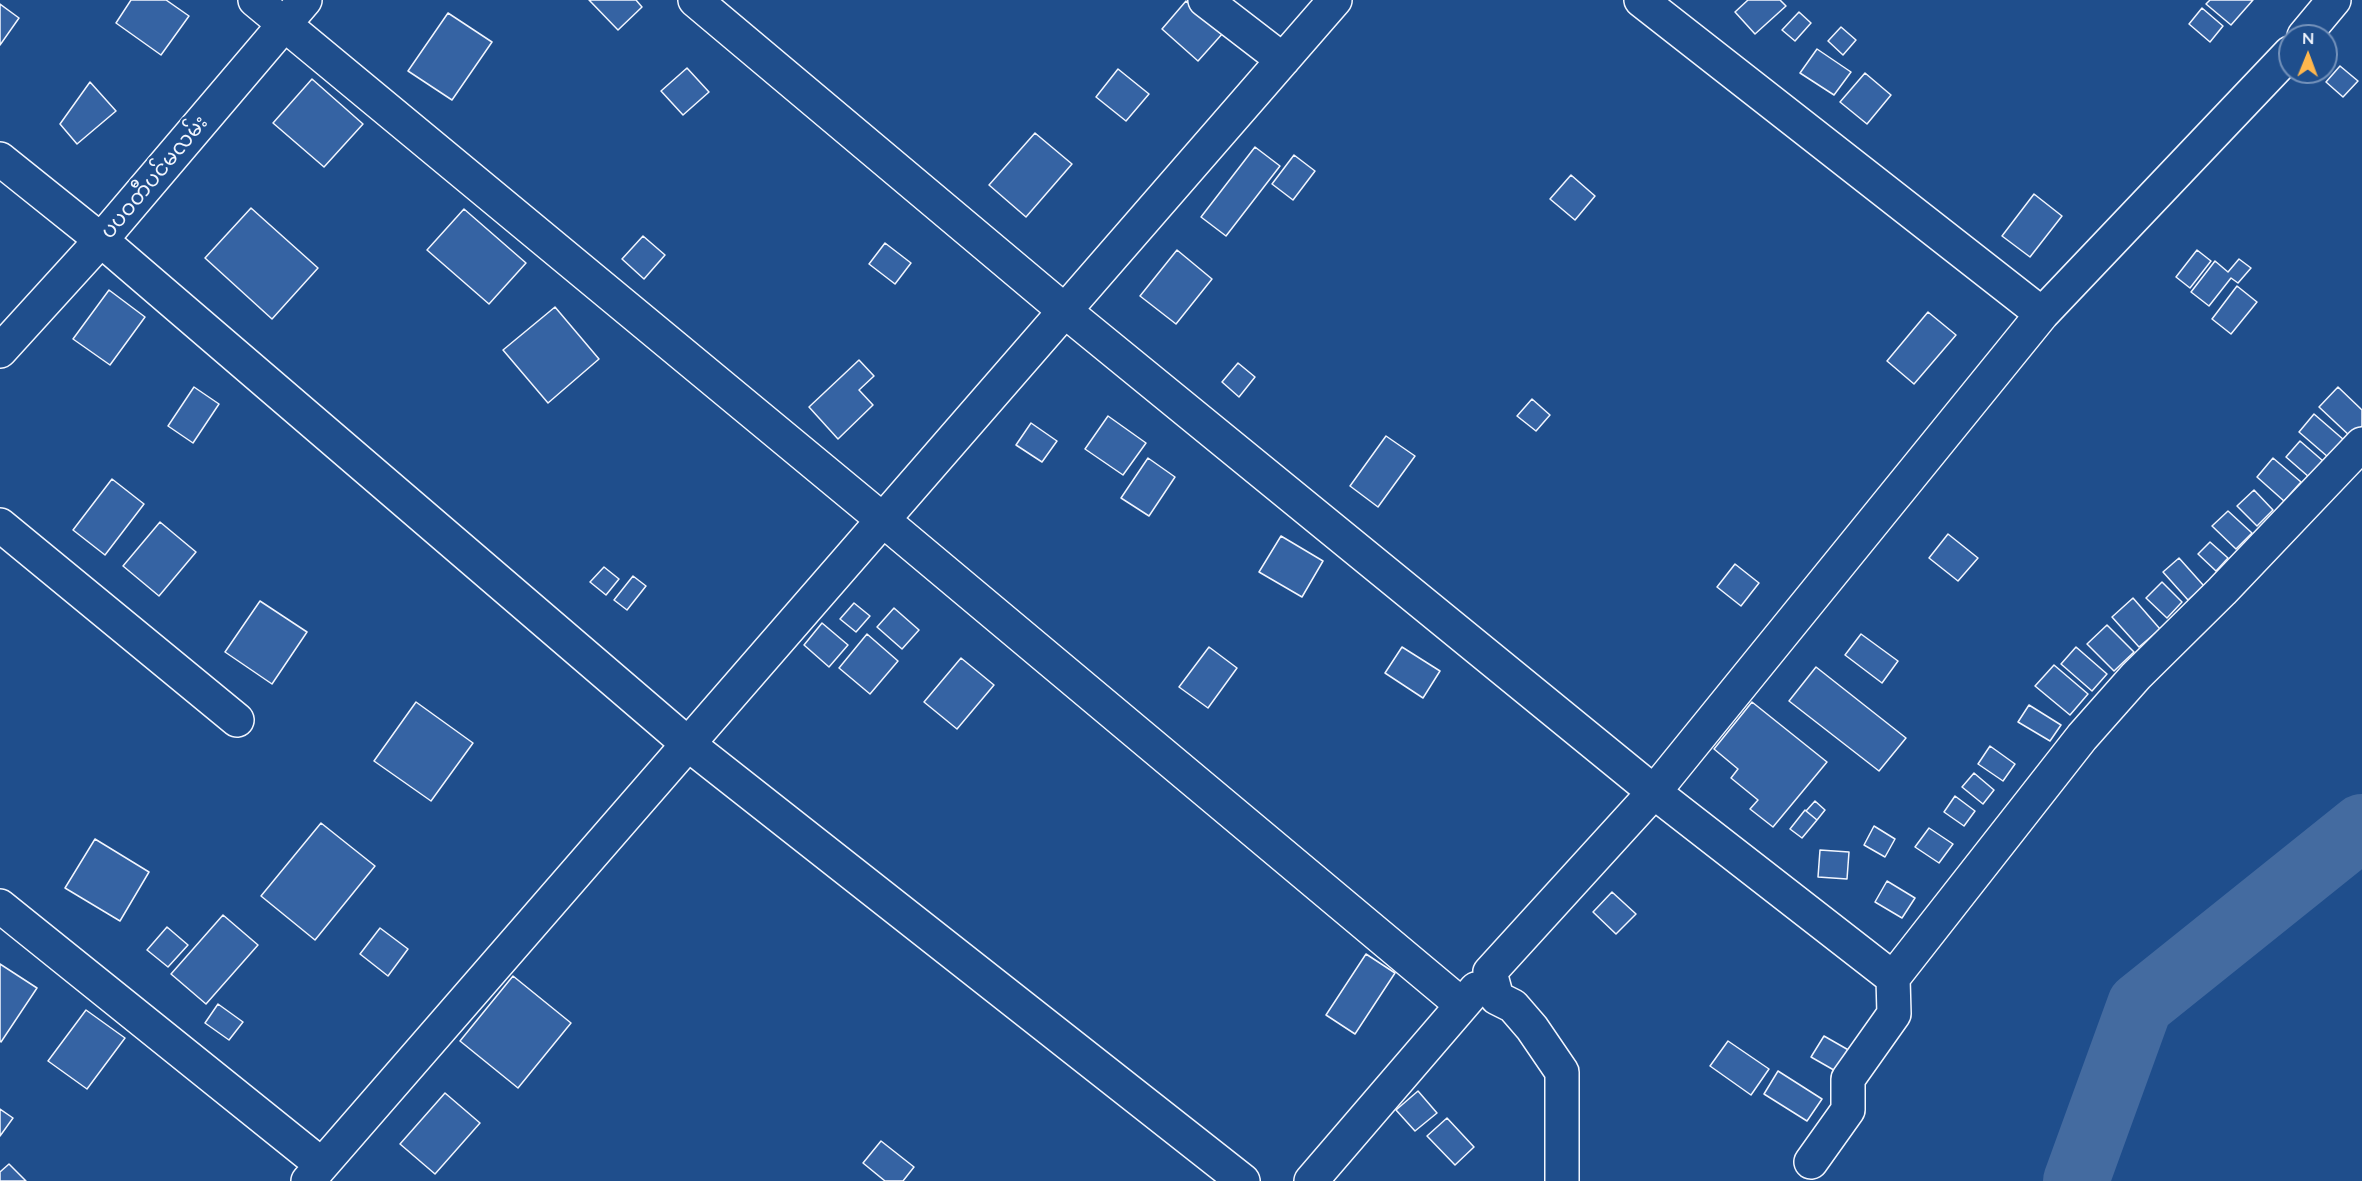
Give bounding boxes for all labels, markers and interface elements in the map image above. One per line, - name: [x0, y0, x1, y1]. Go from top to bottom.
- north arrow: [2278, 24, 2338, 84]
- text: N: [2302, 28, 2315, 47]
- street label: ပပဝတီပင်မလမ်း: [95, 110, 213, 244]

